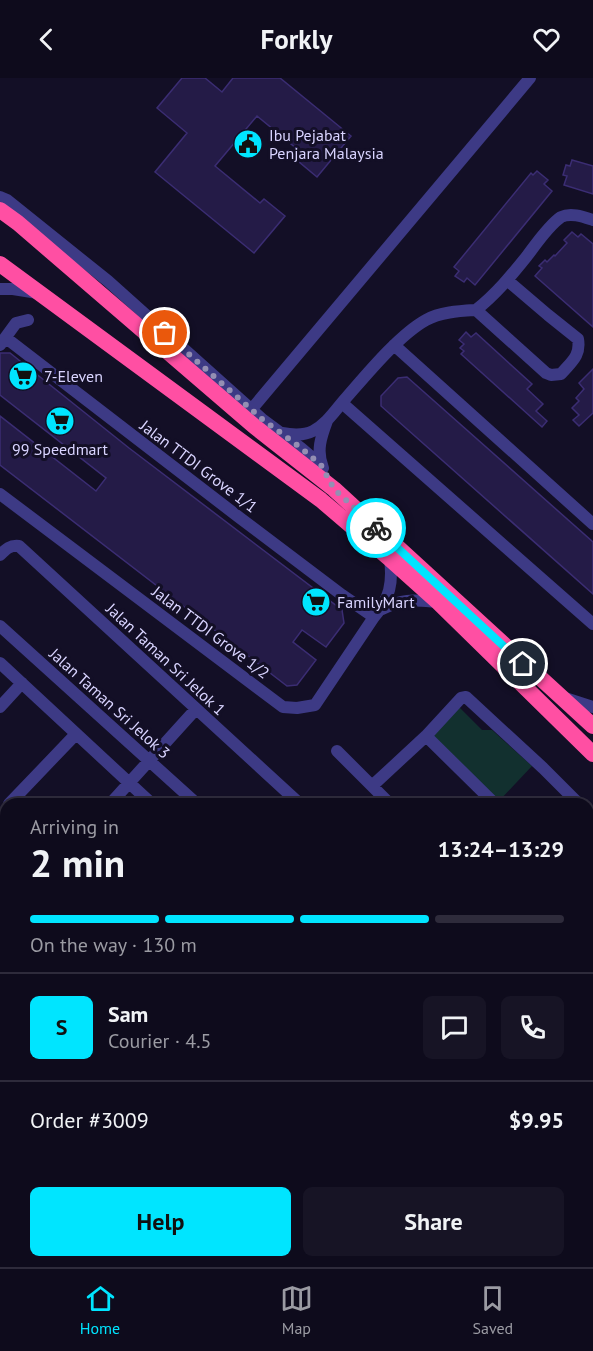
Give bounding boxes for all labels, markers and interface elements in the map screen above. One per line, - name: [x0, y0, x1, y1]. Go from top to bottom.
- text: Forkly: [261, 22, 332, 56]
- icon: back: [30, 23, 63, 56]
- icon: heart: [530, 23, 563, 56]
- place label: Ibu Pejabat Penjara Malaysia: [269, 125, 384, 163]
- public building icon: Ibu Pejabat Penjara Malaysia: [232, 128, 264, 160]
- pin: [139, 307, 190, 358]
- icon: bag: [148, 316, 181, 349]
- supermarket icon: 7-Eleven: [7, 360, 39, 392]
- place label: 7-Eleven: [44, 366, 103, 386]
- supermarket icon: 99 Speedmart: [44, 405, 76, 437]
- street label: Jalan TTDI Grove 1/1: [136, 415, 262, 517]
- place label: 99 Speedmart: [12, 439, 108, 459]
- courier: [346, 498, 406, 558]
- icon: bike: [360, 512, 393, 545]
- street label: Jalan TTDI Grove 1/2: [148, 581, 274, 683]
- supermarket icon: FamilyMart: [300, 586, 332, 618]
- place label: FamilyMart: [337, 592, 415, 612]
- street label: Jalan Taman Sri Jelok 1: [102, 598, 230, 719]
- pin: [497, 638, 548, 689]
- street label: Jalan Taman Sri Jelok 3: [45, 643, 174, 762]
- icon: home: [506, 647, 539, 680]
- text: Arriving in: [30, 814, 119, 840]
- text: 13:24–13:29: [438, 835, 564, 863]
- text: 2 min: [30, 837, 125, 888]
- text: On the way · 130 m: [30, 932, 197, 958]
- button: chat: [423, 996, 486, 1059]
- button: phone: [501, 996, 564, 1059]
- text: Sam: [108, 1000, 148, 1028]
- text: S: [56, 1013, 67, 1041]
- text: Courier · 4.5: [108, 1028, 211, 1054]
- text: Order #3009: [30, 1106, 149, 1134]
- text: $9.95: [509, 1106, 564, 1134]
- button: Help: [30, 1187, 291, 1256]
- button: Share: [303, 1187, 564, 1256]
- tab: Home: [80, 1282, 120, 1338]
- tab: Map: [280, 1282, 313, 1338]
- tab: Saved: [472, 1282, 513, 1338]

